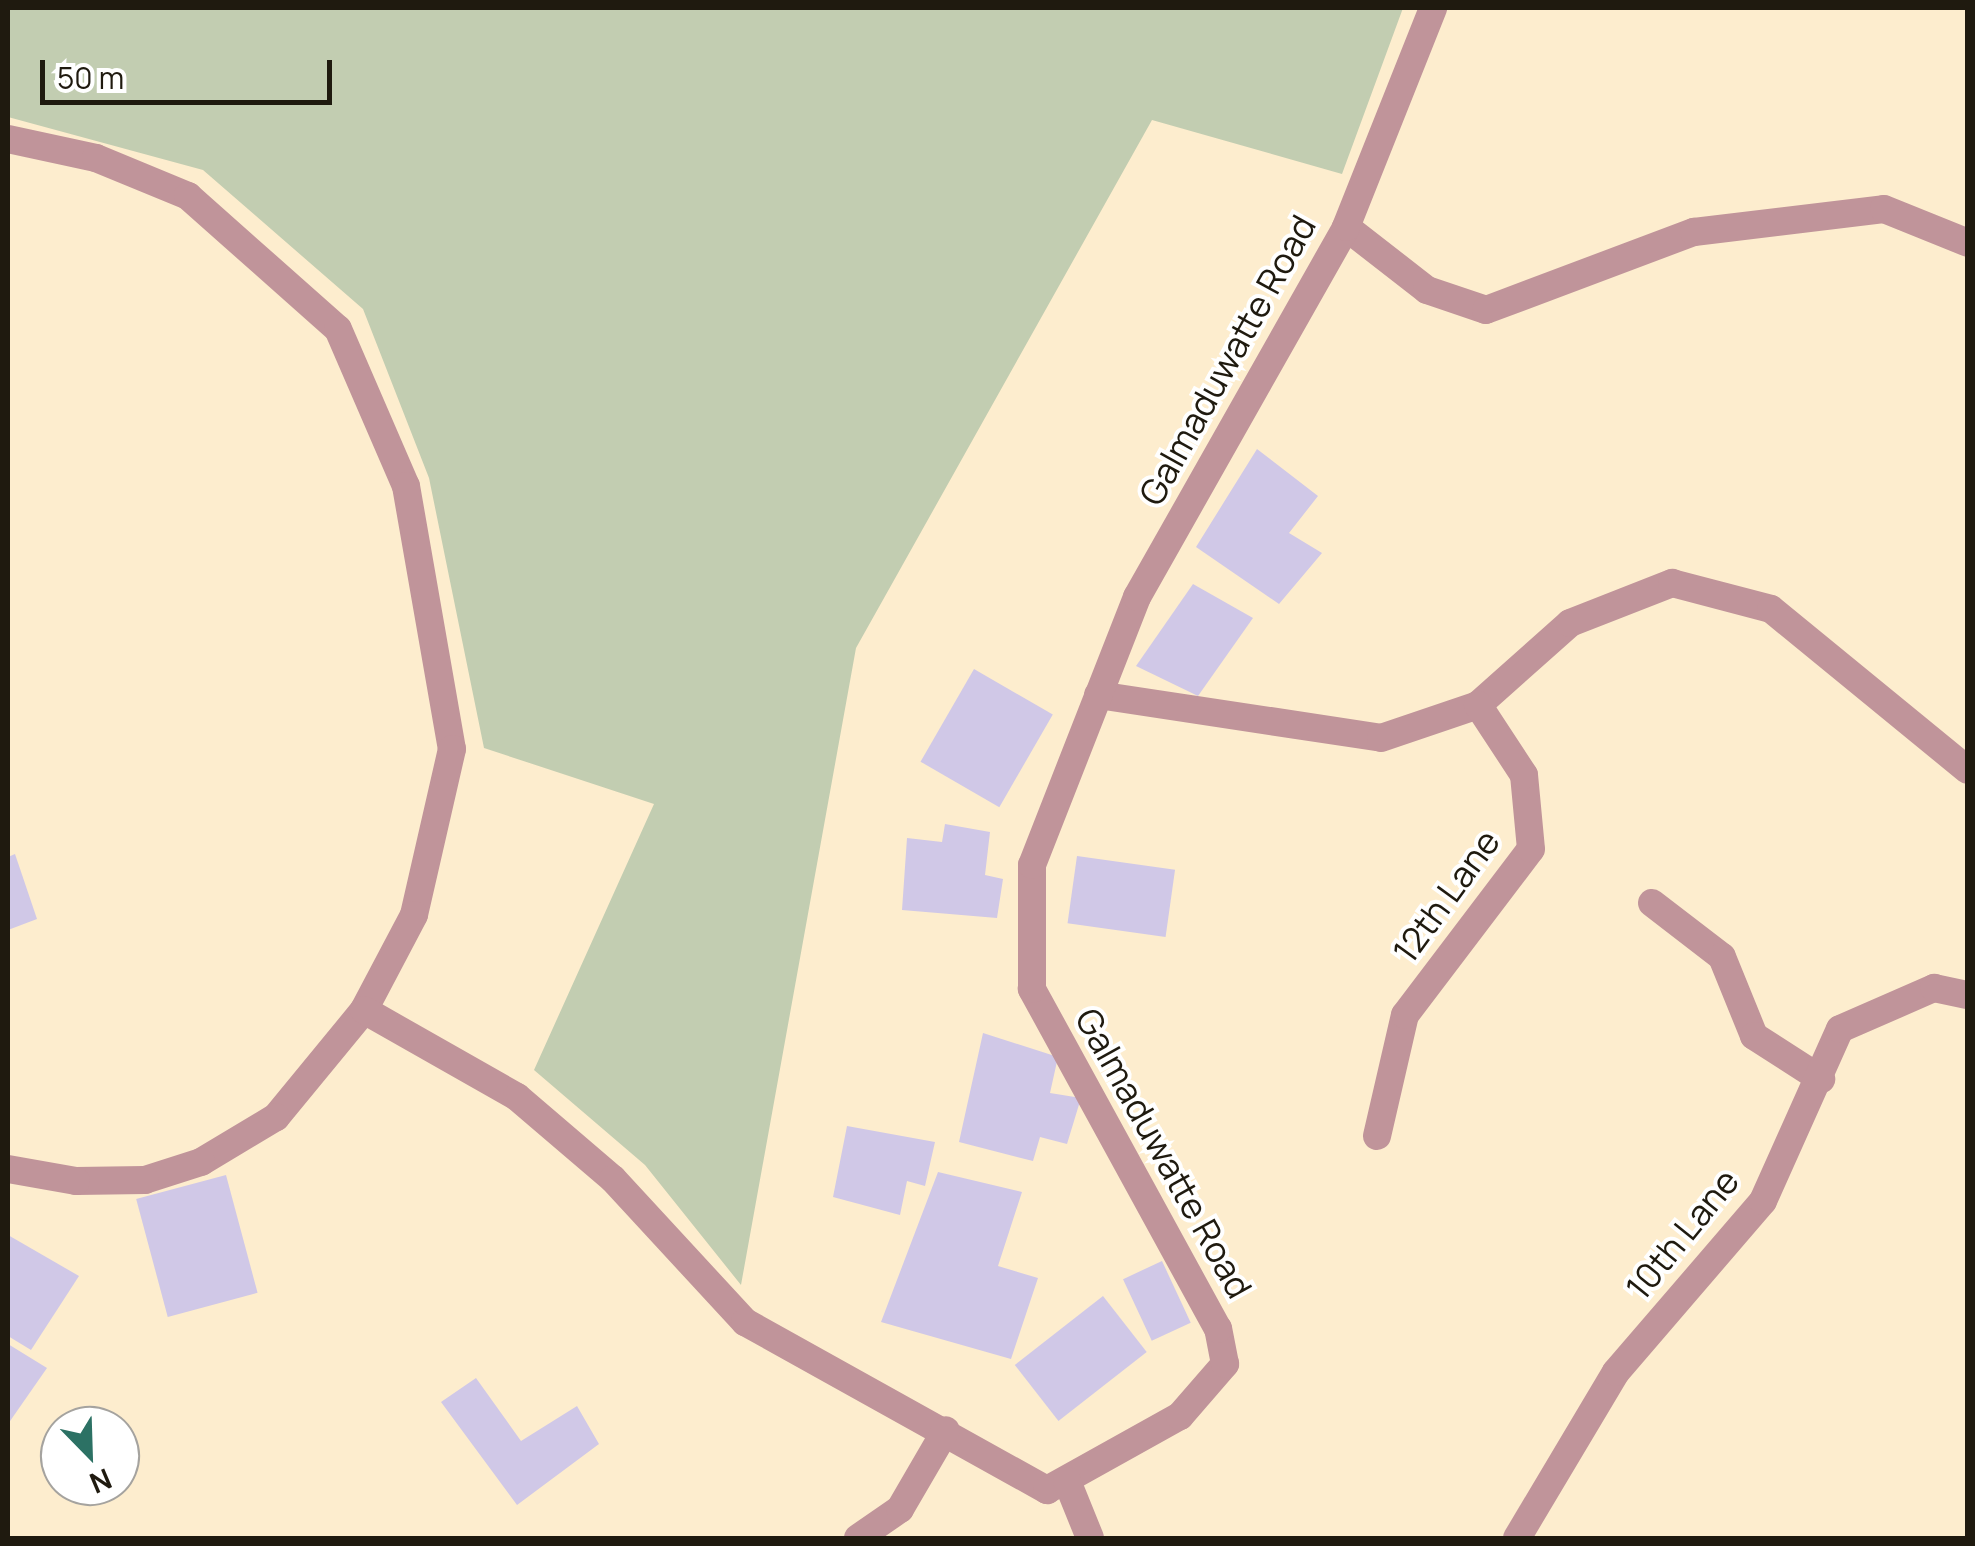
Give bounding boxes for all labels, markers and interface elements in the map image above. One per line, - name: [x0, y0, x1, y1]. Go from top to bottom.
- scale bar: [45, 40, 338, 102]
- text: 50 m: [57, 57, 124, 98]
- street label: Galmaduwatte Road: [1130, 208, 1324, 512]
- street label: 12th Lane: [1384, 821, 1508, 971]
- street label: Galmaduwatte Road: [1067, 1001, 1261, 1305]
- street label: 10th Lane: [1617, 1160, 1747, 1308]
- north arrow: [40, 1406, 140, 1506]
- text: N: [84, 1460, 118, 1503]

